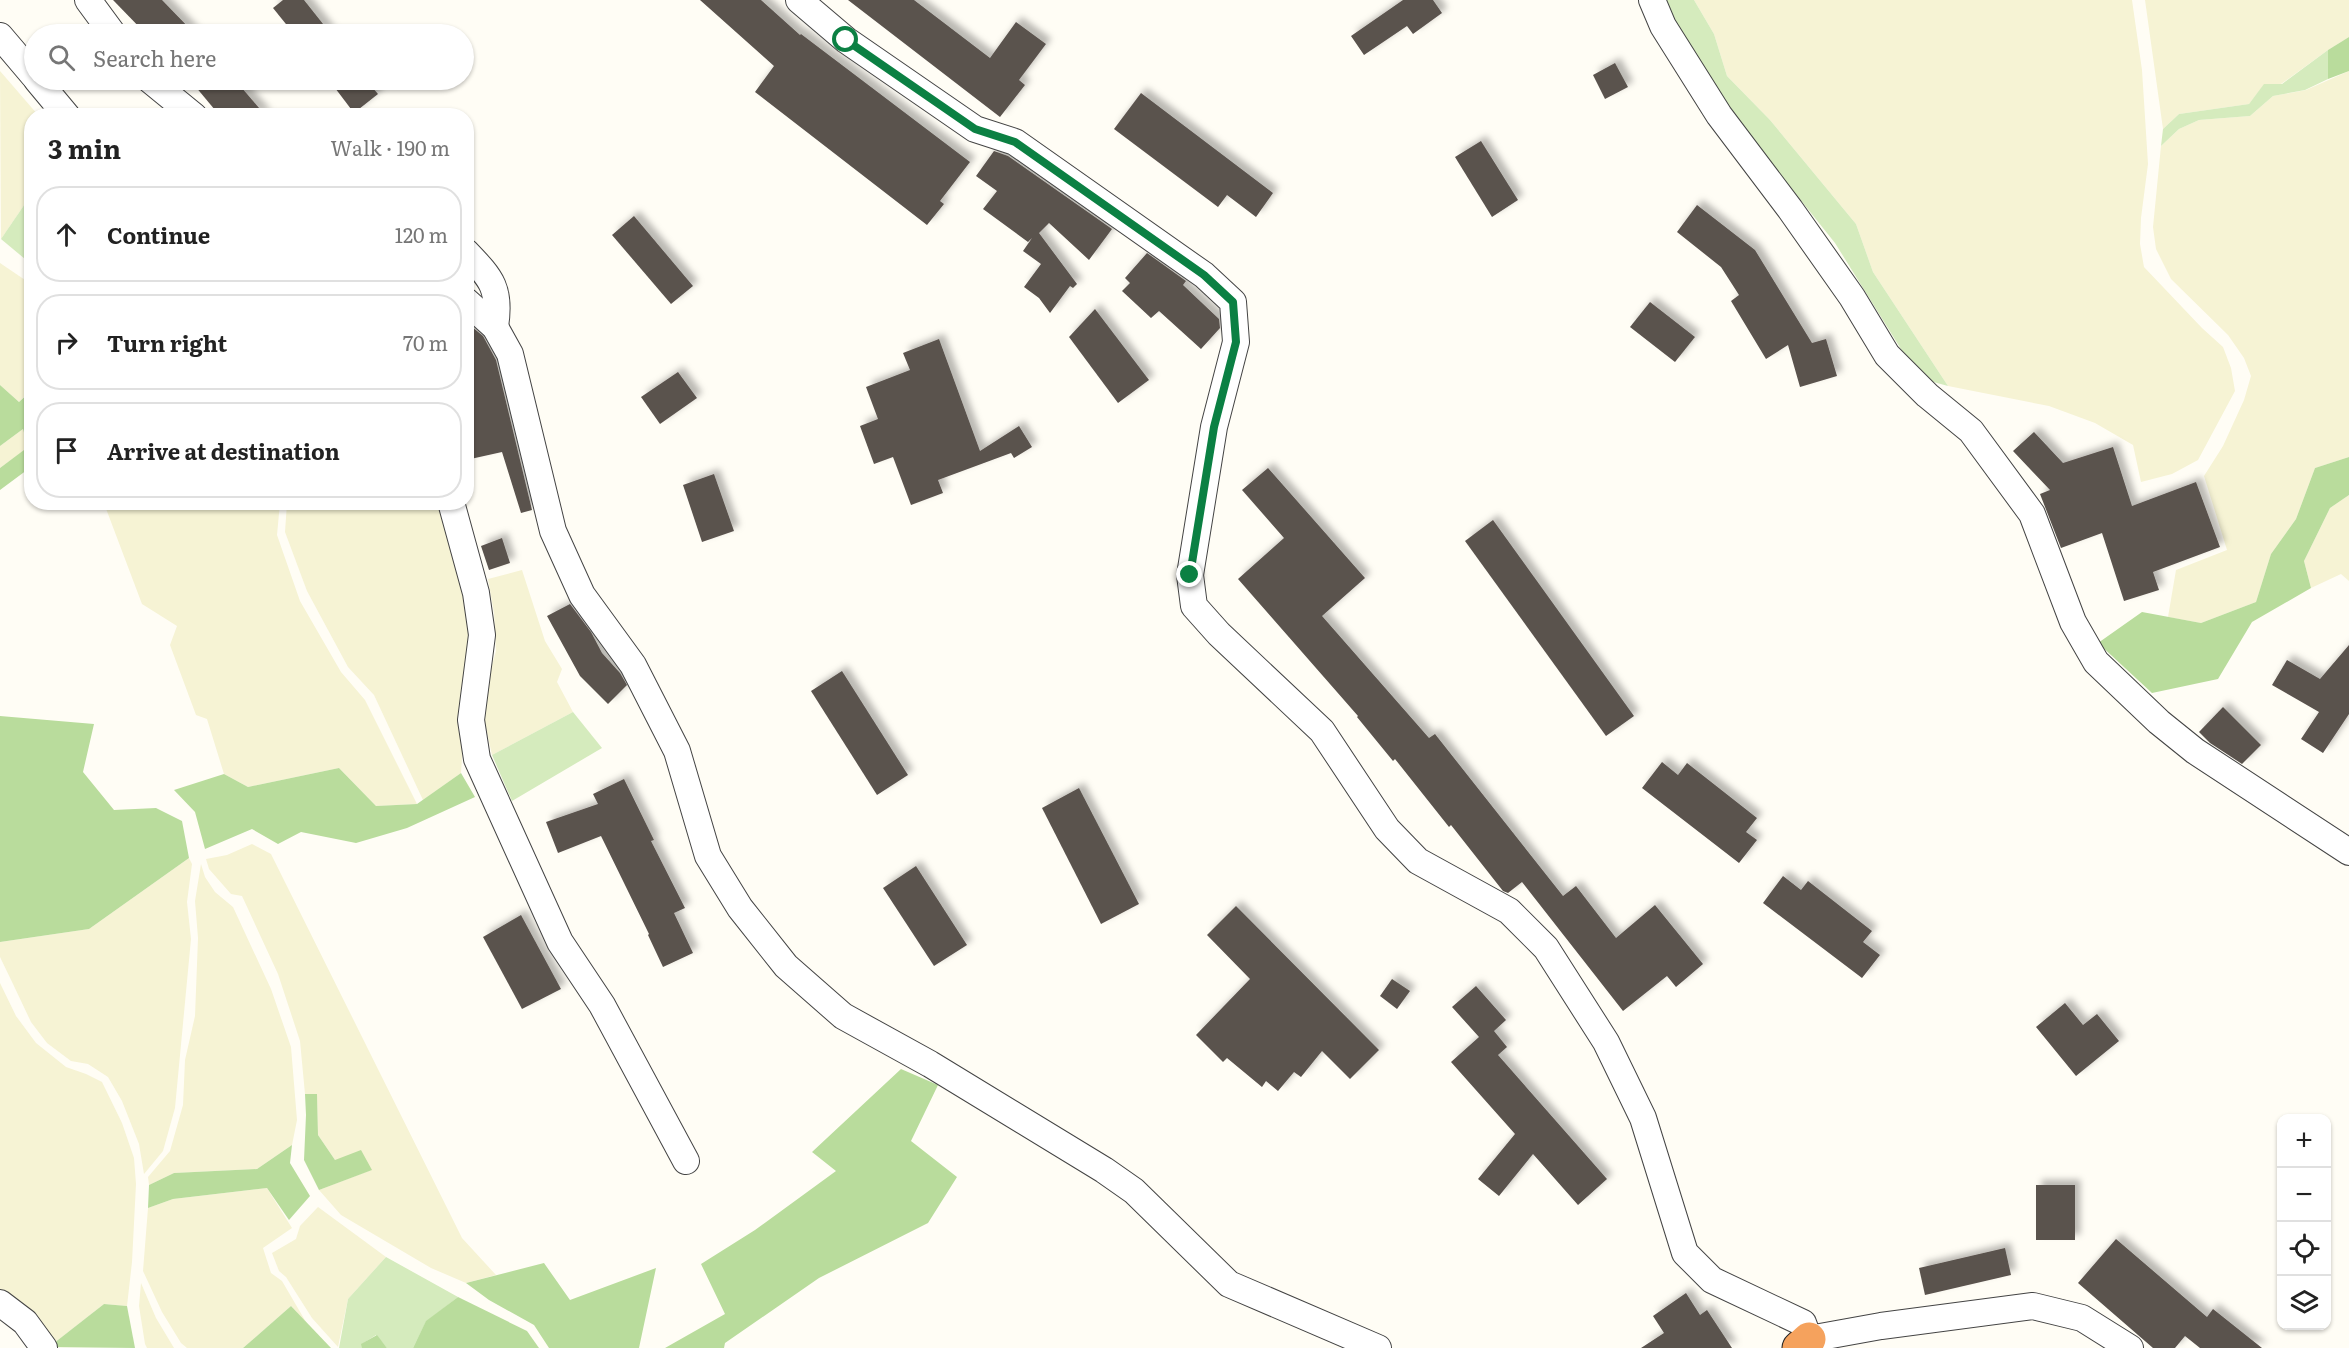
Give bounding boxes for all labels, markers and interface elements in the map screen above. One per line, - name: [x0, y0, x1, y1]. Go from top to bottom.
- search box: [24, 24, 474, 90]
- route start: [832, 26, 858, 52]
- icon: search: [45, 41, 78, 74]
- text: Search here: [93, 41, 216, 74]
- text: 3 min: [48, 128, 121, 167]
- text: Walk · 190 m: [331, 132, 450, 162]
- icon: ahead: [50, 218, 83, 251]
- text: Continue: [107, 218, 210, 251]
- text: 120 m: [395, 219, 448, 249]
- icon: right: [50, 326, 83, 359]
- text: Turn right: [107, 326, 227, 359]
- text: 70 m: [403, 327, 448, 357]
- icon: arrive: [50, 434, 83, 467]
- text: Arrive at destination: [107, 434, 340, 467]
- route end: [1176, 561, 1202, 587]
- map controls: [2277, 1114, 2331, 1330]
- button: +: [2277, 1114, 2331, 1168]
- button: −: [2277, 1168, 2331, 1222]
- button: locate: [2277, 1222, 2331, 1276]
- button: layers: [2277, 1276, 2331, 1330]

